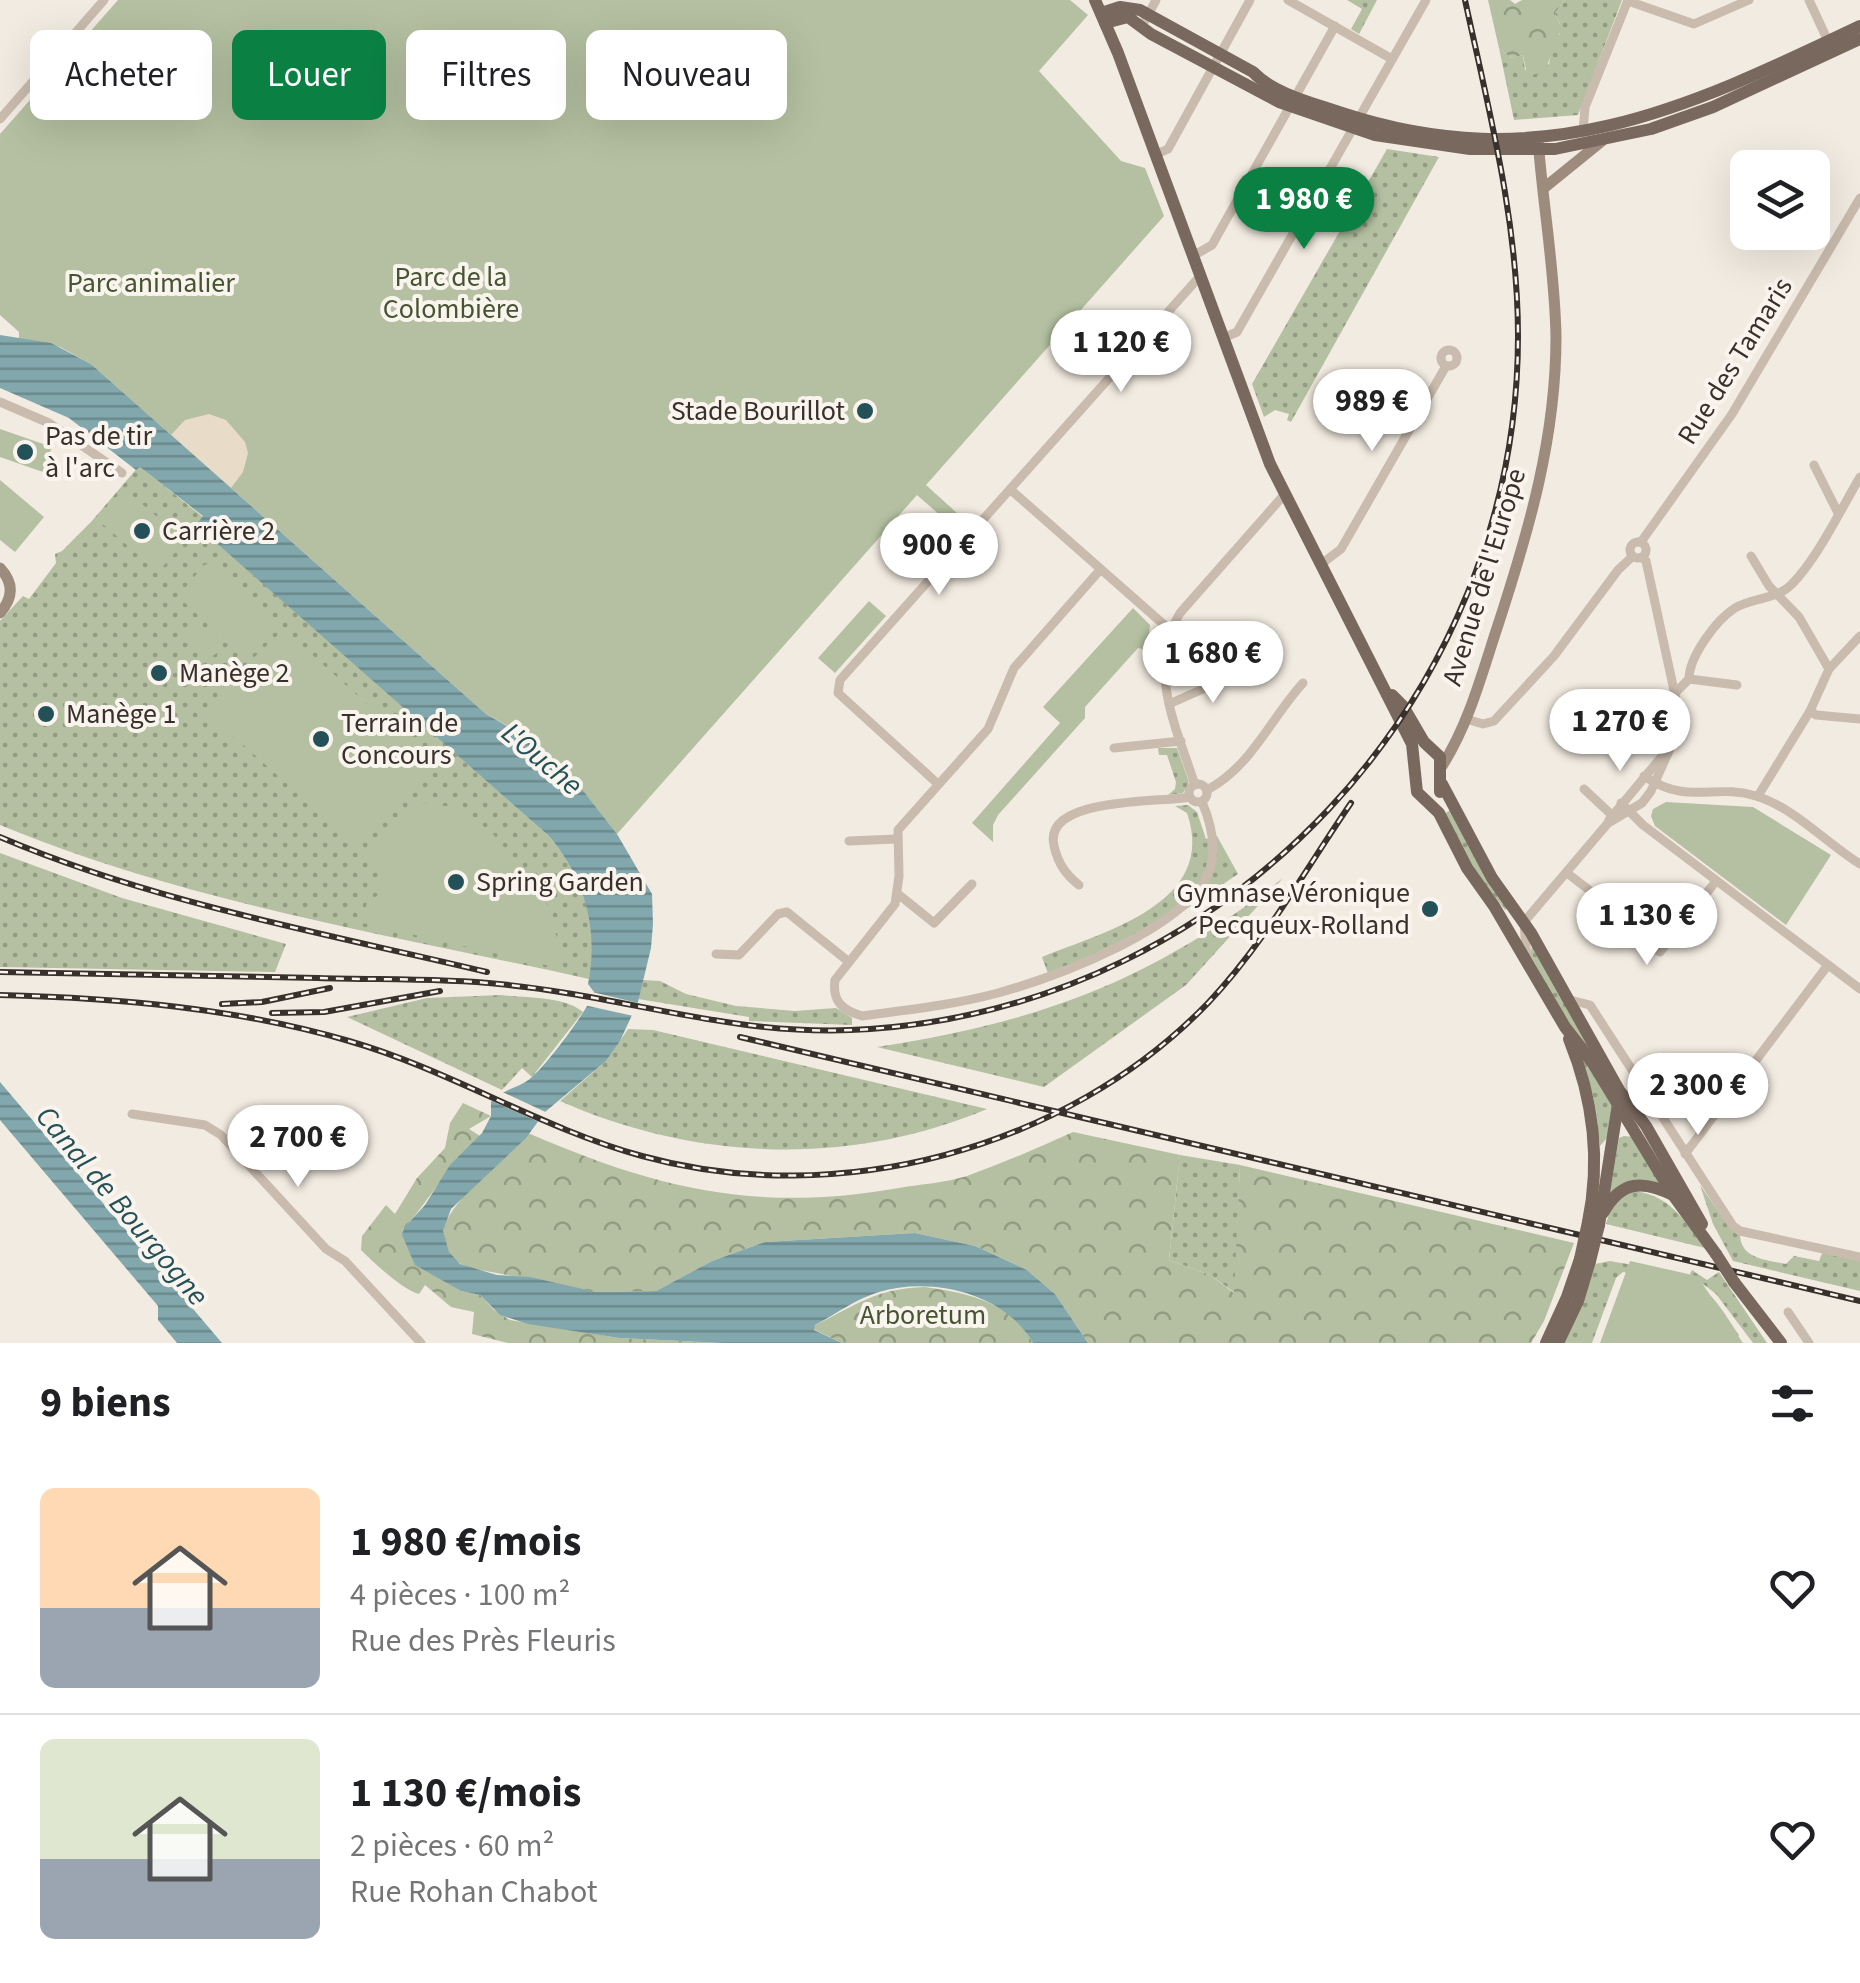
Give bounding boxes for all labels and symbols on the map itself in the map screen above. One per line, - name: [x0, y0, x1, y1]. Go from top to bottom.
- pin: 1 980 €: [1212, 167, 1396, 252]
- park label: Parc de la Colombière: [383, 257, 519, 329]
- park label: Parc animalier: [67, 263, 235, 303]
- street label: Rue des Tamaris: [1668, 270, 1802, 452]
- pin: 1 120 €: [1029, 310, 1213, 395]
- pin: 989 €: [1302, 369, 1442, 454]
- place label: Stade Bourillot: [671, 391, 846, 431]
- marker: Stade Bourillot: [854, 400, 876, 422]
- place label: Pas de tir à l'arc: [45, 416, 152, 488]
- marker: Pas de tir à l'arc: [14, 441, 36, 463]
- street label: Avenue de l'Europe: [1432, 464, 1536, 690]
- place label: Carrière 2: [162, 511, 275, 551]
- pin: 900 €: [869, 513, 1009, 598]
- marker: Carrière 2: [131, 520, 153, 542]
- pin: 1 680 €: [1121, 621, 1305, 706]
- place label: Manège 2: [179, 653, 290, 693]
- marker: Manège 2: [148, 662, 170, 684]
- pin: 1 270 €: [1528, 689, 1712, 774]
- place label: Manège 1: [66, 694, 177, 734]
- marker: Manège 1: [35, 703, 57, 725]
- place label: Terrain de Concours: [341, 703, 458, 775]
- water label: L'Ouche: [492, 712, 592, 806]
- marker: Terrain de Concours: [310, 728, 332, 750]
- place label: Spring Garden: [476, 862, 644, 902]
- marker: Spring Garden: [445, 871, 467, 893]
- place label: Gymnase Véronique Pecqueux-Rolland: [1176, 873, 1410, 945]
- pin: 1 130 €: [1555, 883, 1739, 968]
- marker: Gymnase Véronique Pecqueux-Rolland: [1419, 898, 1441, 920]
- pin: 2 300 €: [1606, 1053, 1790, 1138]
- water label: Canal de Bourgogne: [25, 1097, 219, 1315]
- pin: 2 700 €: [206, 1105, 390, 1190]
- park label: Arboretum: [860, 1295, 986, 1335]

